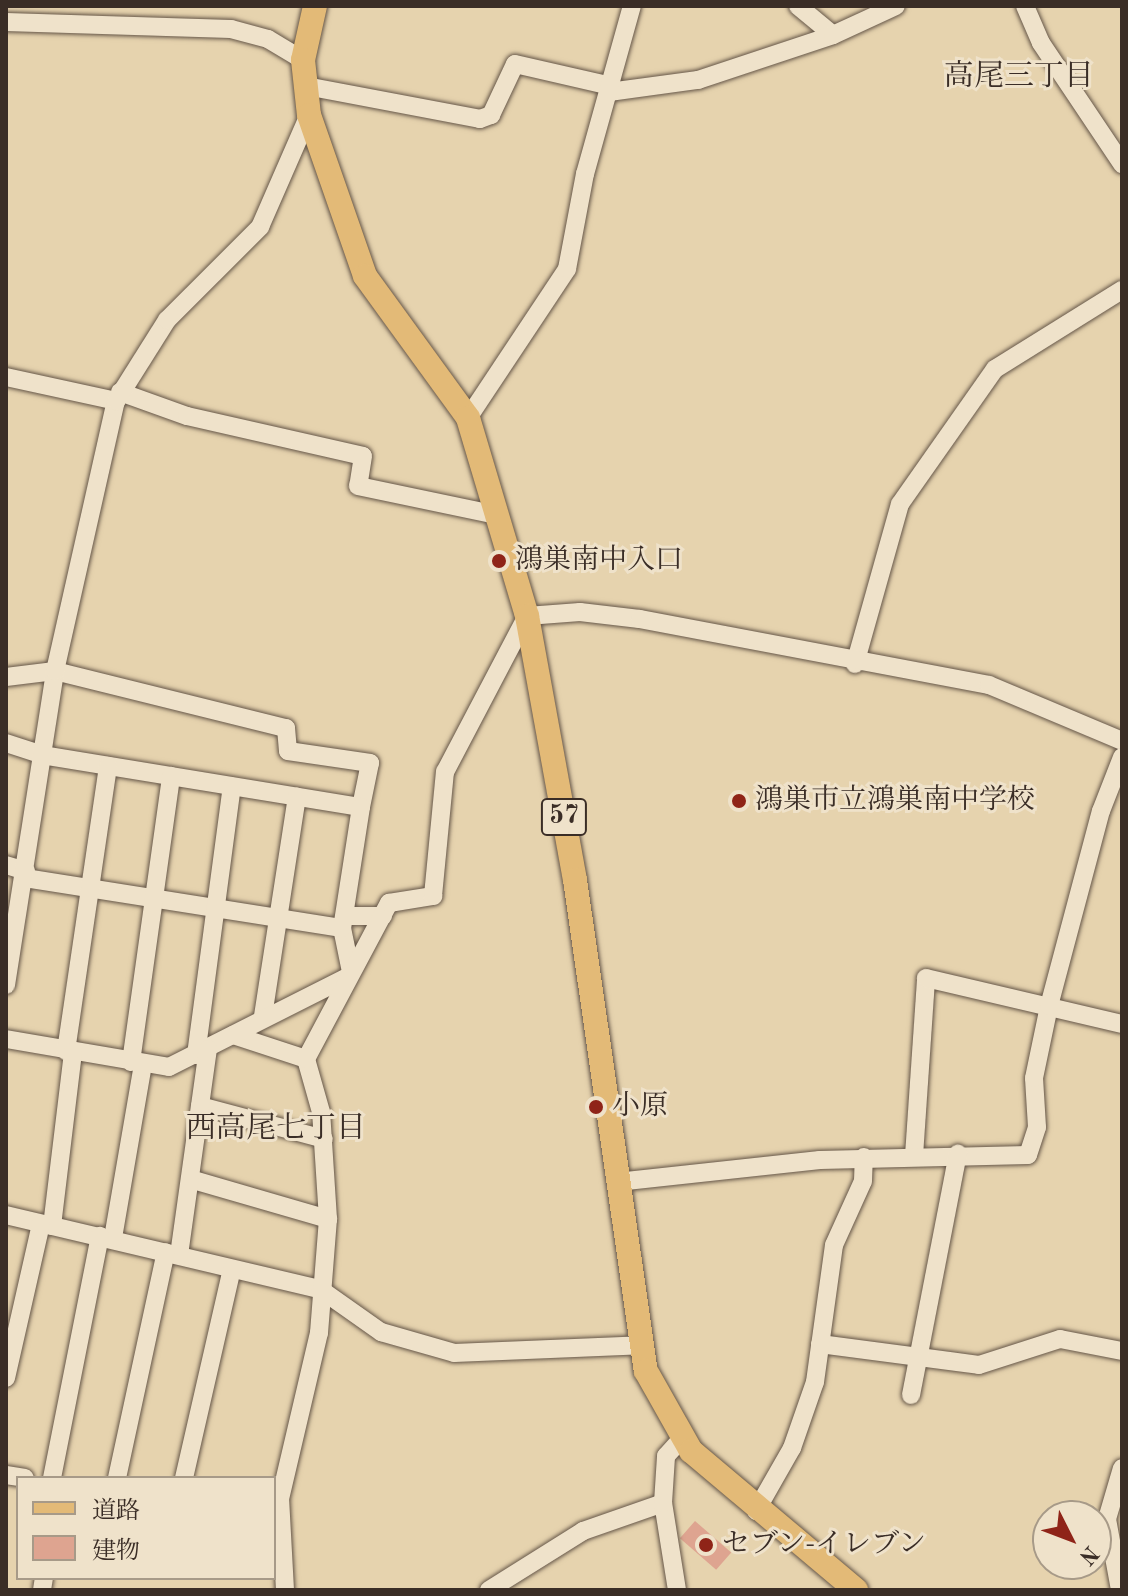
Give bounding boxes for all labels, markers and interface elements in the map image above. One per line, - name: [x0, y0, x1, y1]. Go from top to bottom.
- district label: 高尾三丁目: [944, 59, 1094, 95]
- place label: 鴻巣南中入口: [515, 544, 683, 578]
- marker: 鴻巣南中入口: [490, 552, 508, 570]
- place label: 鴻巣市立鴻巣南中学校: [755, 784, 1035, 818]
- marker: 鴻巣市立鴻巣南中学校: [730, 792, 748, 810]
- road number: 57: [540, 795, 588, 839]
- place label: 小原: [612, 1090, 668, 1124]
- marker: 小原: [587, 1098, 605, 1116]
- district label: 西高尾七丁目: [186, 1111, 366, 1147]
- legend: [16, 1476, 276, 1580]
- text: 道路: [92, 1500, 140, 1524]
- north arrow: [1032, 1500, 1112, 1580]
- place label: セブン-イレブン: [722, 1528, 928, 1562]
- marker: セブン-イレブン: [697, 1536, 715, 1554]
- text: 建物: [92, 1540, 140, 1564]
- text: N: [1075, 1541, 1102, 1568]

